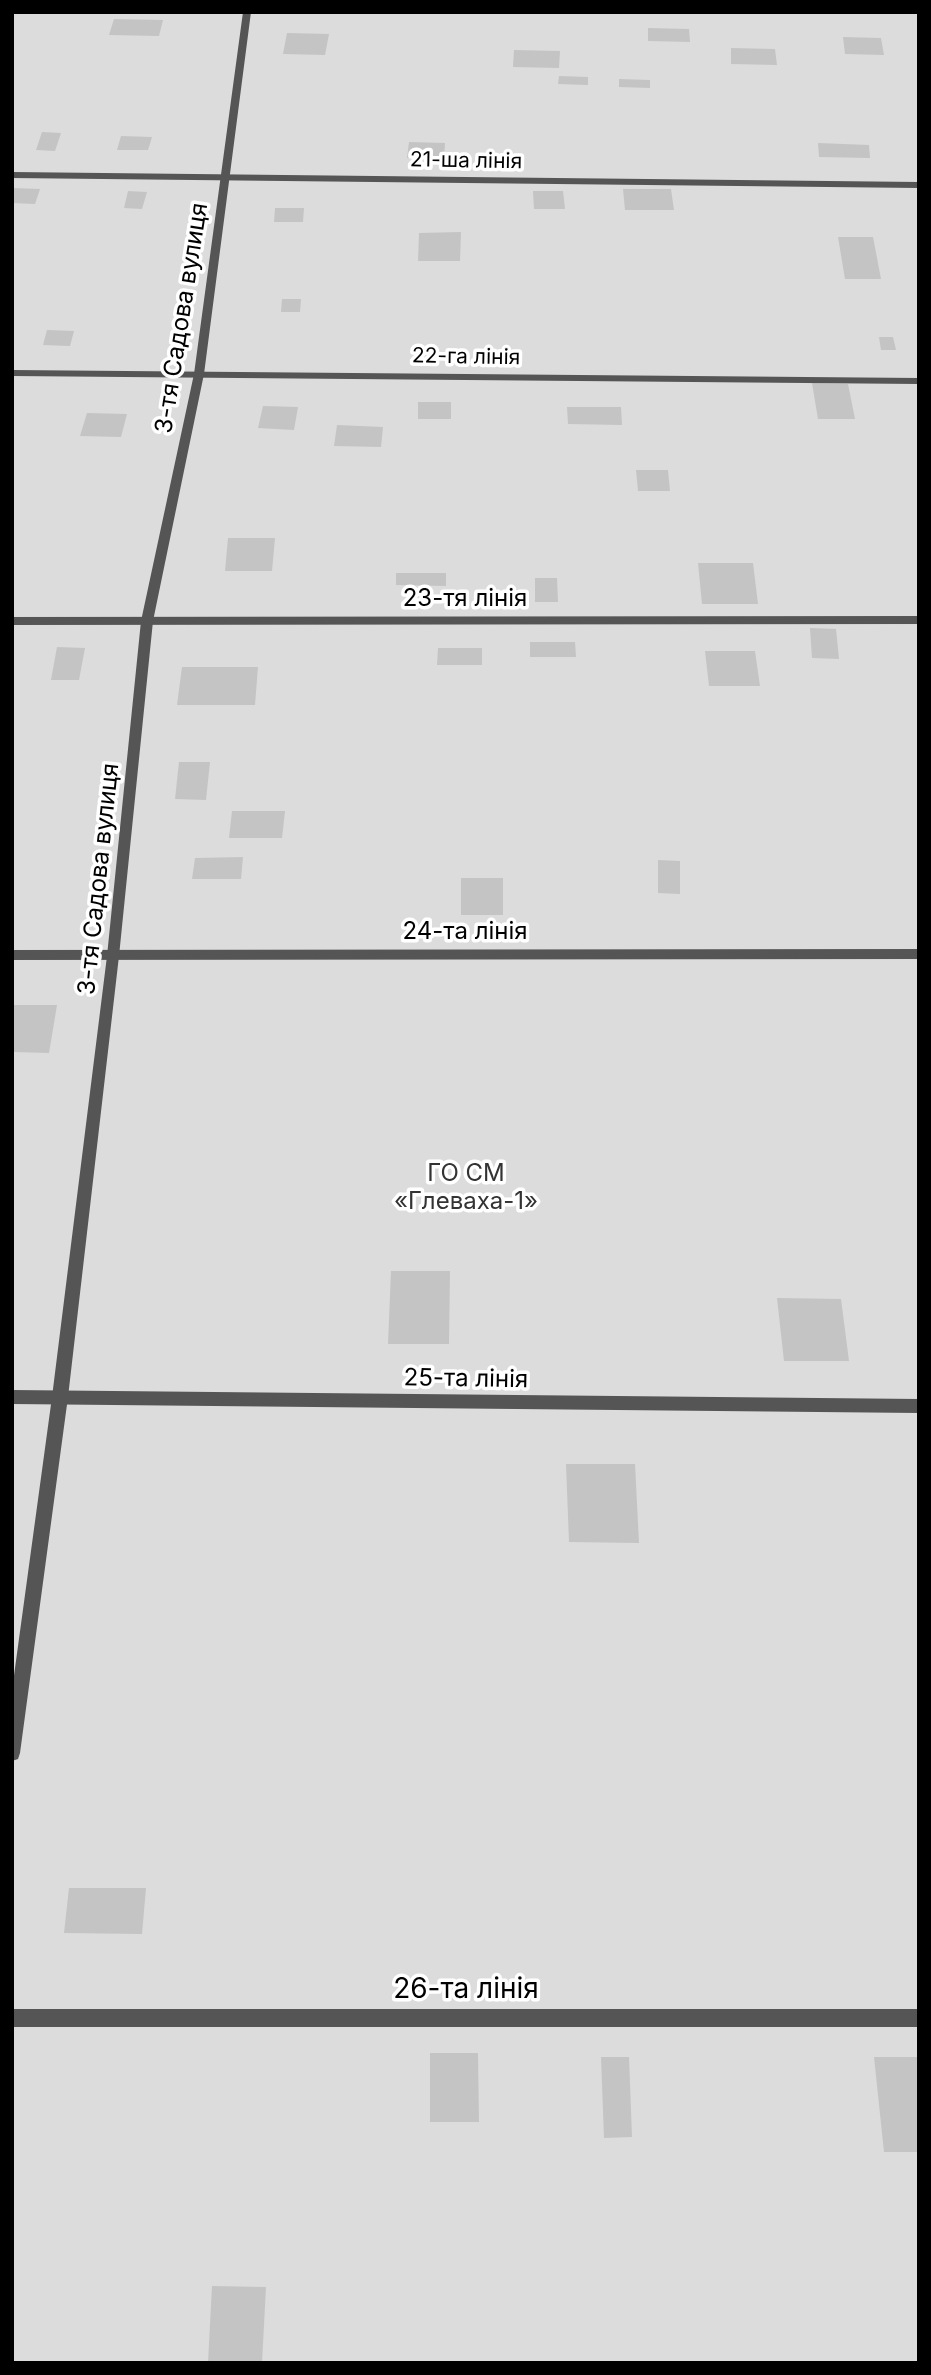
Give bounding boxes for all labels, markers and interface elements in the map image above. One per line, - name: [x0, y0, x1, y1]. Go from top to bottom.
- street label: 21-ша лінія: [410, 147, 522, 175]
- street label: 3-тя Садова вулиця: [150, 201, 214, 435]
- street label: 22-га лінія: [412, 343, 520, 371]
- street label: 23-тя лінія: [403, 585, 527, 613]
- street label: 3-тя Садова вулиця: [73, 762, 125, 996]
- street label: 24-та лінія: [402, 918, 528, 946]
- park label: ГО СМ «Глеваха-1»: [394, 1160, 538, 1216]
- street label: 25-та лінія: [403, 1364, 529, 1394]
- street label: 26-та лінія: [393, 1973, 539, 2007]

